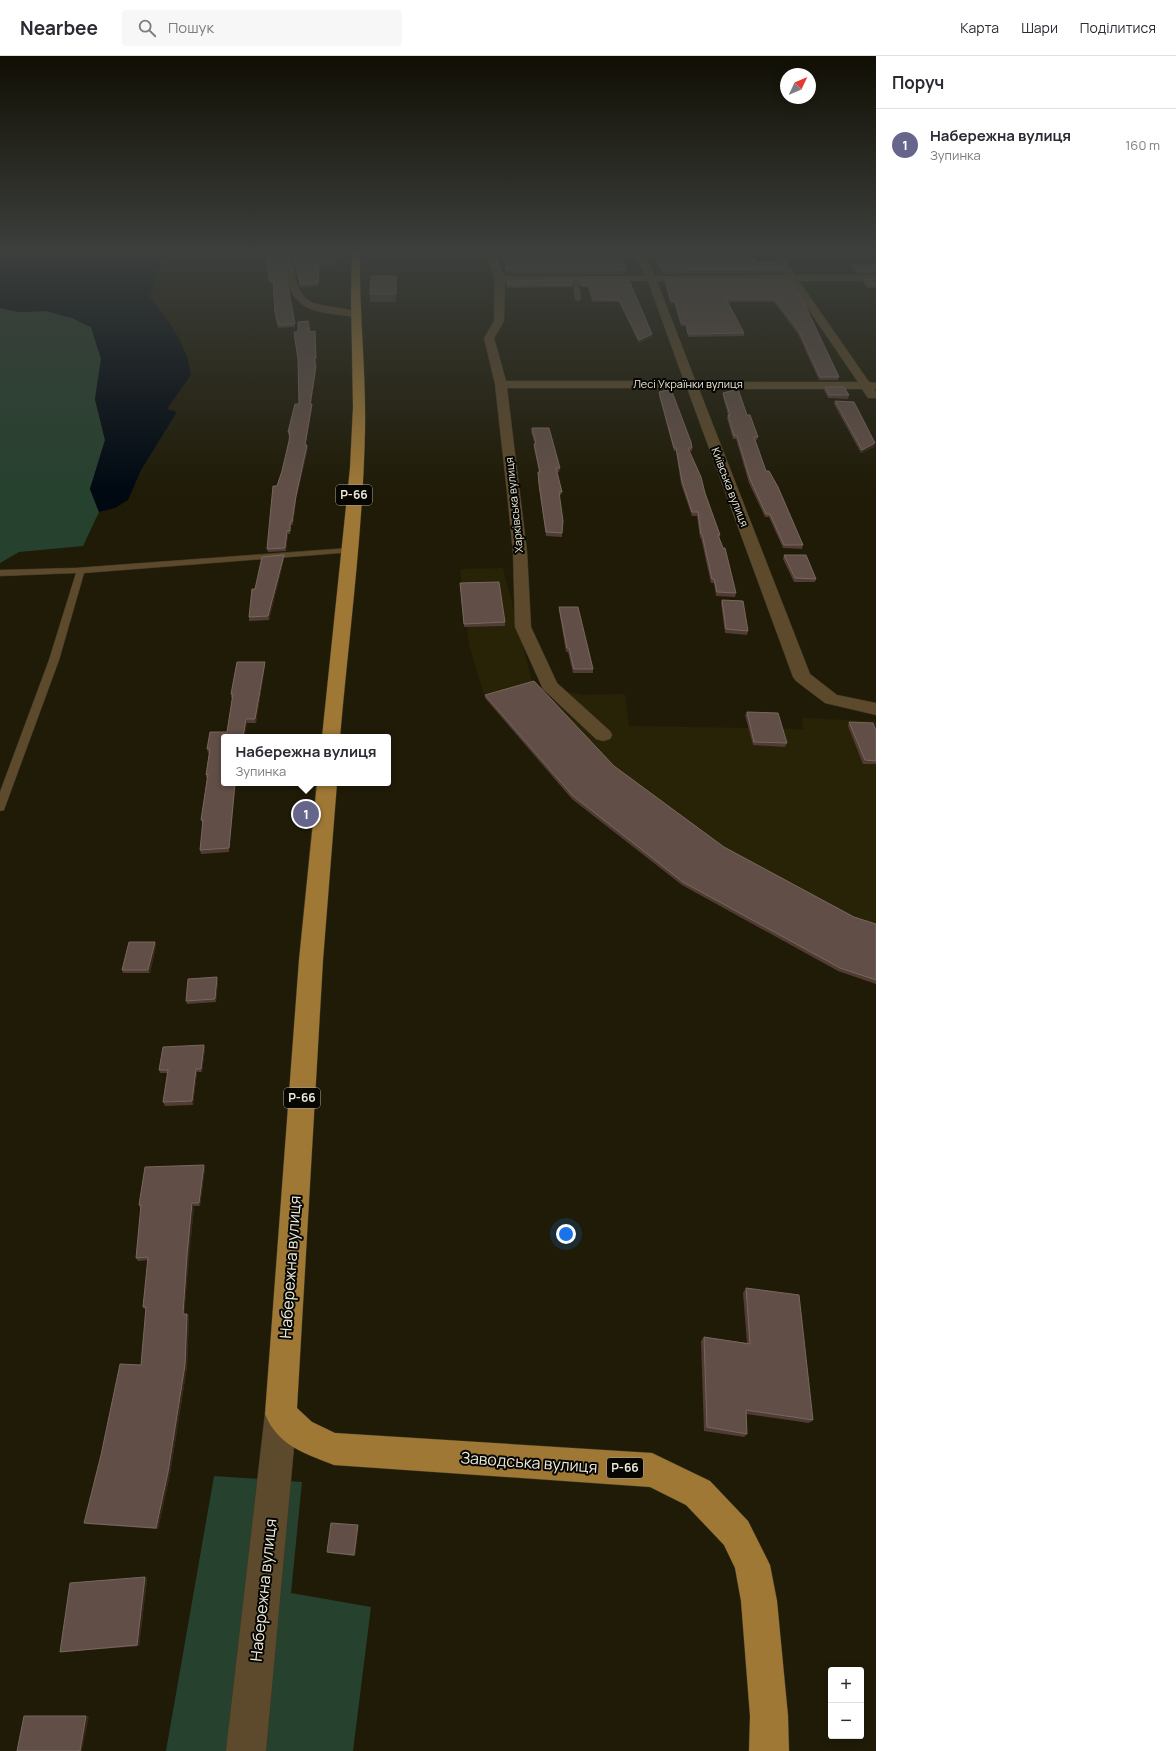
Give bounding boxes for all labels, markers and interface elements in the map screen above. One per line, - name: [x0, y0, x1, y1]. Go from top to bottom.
- search box: [122, 10, 402, 46]
- text: Nearbee: [20, 15, 98, 41]
- icon: search: [136, 17, 158, 39]
- text: Пошук: [168, 17, 214, 38]
- text: Карта: [960, 18, 999, 37]
- text: Шари: [1021, 18, 1058, 37]
- text: Поділитися: [1080, 18, 1156, 37]
- north arrow: [780, 68, 816, 104]
- text: Поруч: [892, 71, 944, 94]
- text: Набережна вулиця: [930, 125, 1071, 146]
- text: 1: [902, 136, 908, 154]
- text: 160 m: [1125, 136, 1160, 154]
- text: Зупинка: [930, 146, 981, 164]
- street label: Лесі Українки вулиця: [633, 376, 743, 391]
- street label: Київська вулиця: [708, 445, 753, 529]
- street label: Харківська вулиця: [501, 457, 526, 554]
- road number: Р-66: [336, 485, 372, 505]
- popup: [221, 734, 391, 786]
- text: Набережна вулиця: [235, 741, 377, 762]
- text: Зупинка: [235, 762, 286, 780]
- pin: 1: [293, 799, 319, 829]
- road number: Р-66: [284, 1088, 320, 1108]
- street label: Набережна вулиця: [274, 1195, 306, 1339]
- your location: [556, 1224, 576, 1244]
- street label: Заводська вулиця: [460, 1446, 598, 1478]
- road number: Р-66: [607, 1458, 643, 1478]
- street label: Набережна вулиця: [245, 1518, 281, 1662]
- map controls: [828, 1667, 864, 1739]
- button: +: [828, 1667, 864, 1703]
- button: −: [828, 1703, 864, 1739]

